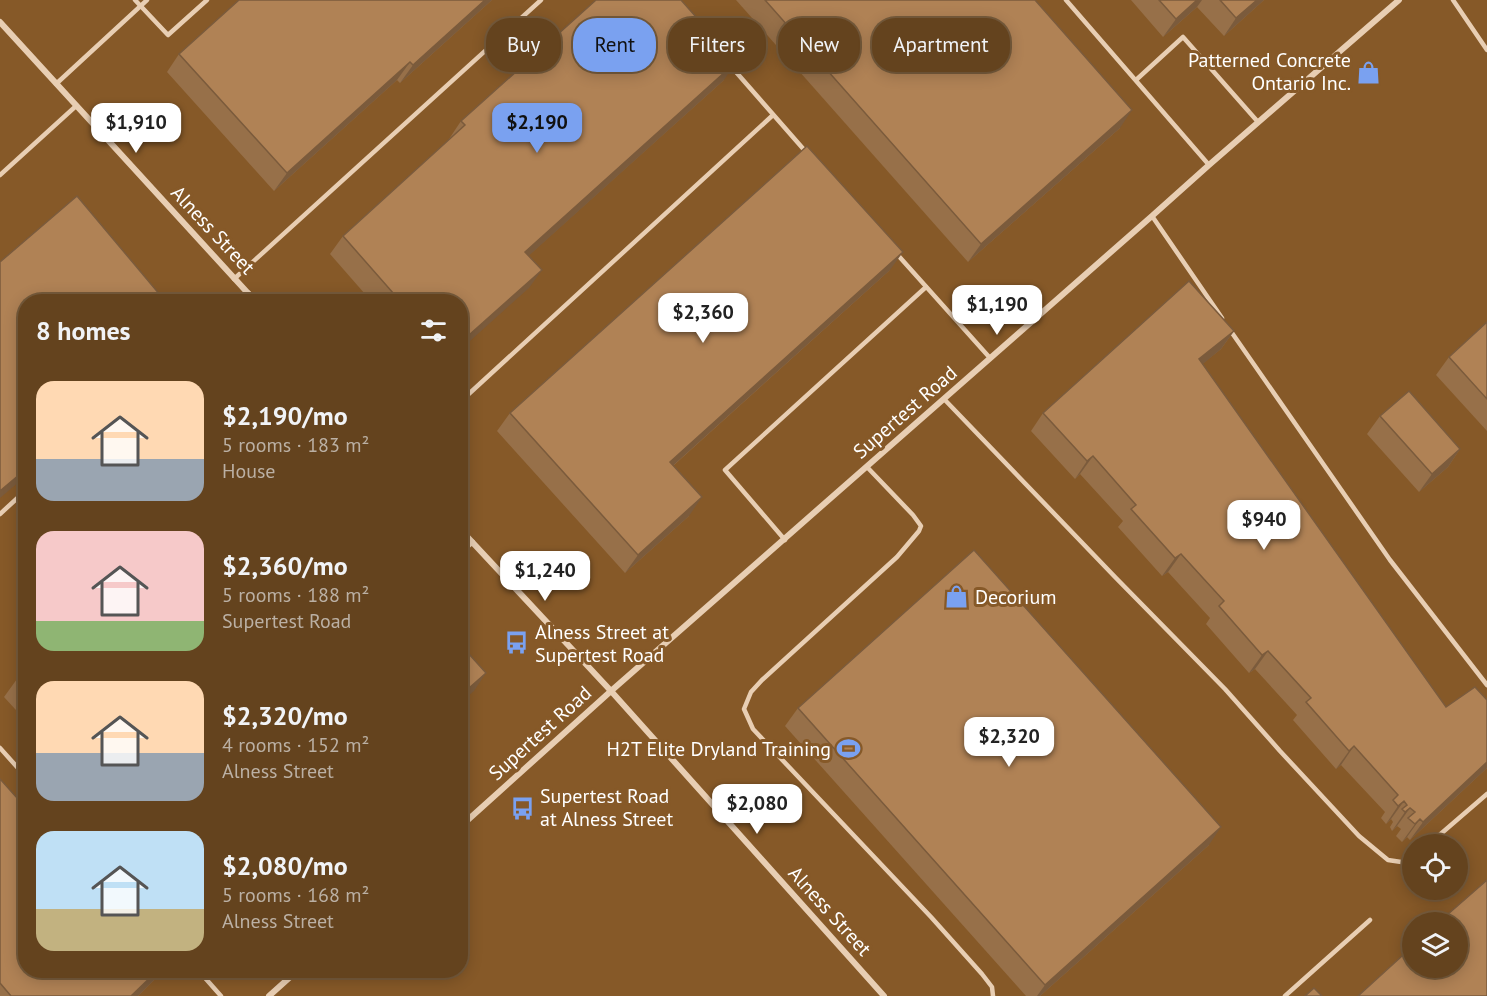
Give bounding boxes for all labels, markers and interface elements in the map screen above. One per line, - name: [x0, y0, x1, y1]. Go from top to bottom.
- chip: Buy: [486, 18, 561, 72]
- chip: Rent: [573, 18, 656, 72]
- chip: Filters: [668, 18, 766, 72]
- chip: New: [778, 18, 860, 72]
- chip: Apartment: [872, 18, 1010, 72]
- place label: Patterned Concrete Ontario Inc.: [1188, 47, 1351, 96]
- shop icon: Patterned Concrete Ontario Inc.: [1356, 59, 1382, 85]
- pin: $1,910: [87, 103, 185, 154]
- pin: $2,190: [488, 103, 586, 154]
- text: $1,910: [105, 109, 167, 135]
- text: $2,190: [506, 109, 568, 135]
- street label: Alness Street: [165, 180, 261, 280]
- pin: $1,190: [948, 285, 1046, 336]
- text: $1,190: [966, 291, 1028, 317]
- pin: $2,360: [654, 293, 752, 344]
- text: $2,360: [672, 299, 734, 325]
- text: 8 homes: [36, 314, 131, 347]
- icon: filters: [417, 314, 450, 347]
- street label: Supertest Road: [848, 360, 962, 464]
- text: $2,190/mo: [222, 399, 348, 432]
- icon: home: [84, 405, 156, 477]
- text: 5 rooms · 183 m²: [222, 432, 369, 458]
- text: House: [222, 458, 276, 484]
- pin: $940: [1228, 500, 1300, 551]
- text: $940: [1241, 506, 1287, 532]
- text: $2,360/mo: [222, 549, 348, 582]
- pin: $1,240: [496, 551, 594, 602]
- icon: home: [84, 555, 156, 627]
- text: $1,240: [514, 557, 576, 583]
- text: 5 rooms · 188 m²: [222, 582, 369, 608]
- shop icon: Decorium: [944, 584, 970, 610]
- place label: Decorium: [975, 584, 1056, 610]
- text: Supertest Road: [222, 608, 351, 634]
- place label: Alness Street at Supertest Road: [535, 619, 669, 668]
- bus stop icon: Alness Street at Supertest Road: [504, 630, 530, 656]
- street label: Supertest Road: [483, 680, 597, 786]
- text: $2,320/mo: [222, 699, 348, 732]
- icon: home: [84, 705, 156, 777]
- pin: $2,320: [960, 717, 1058, 768]
- text: $2,320: [978, 723, 1040, 749]
- text: 4 rooms · 152 m²: [222, 732, 369, 758]
- place label: H2T Elite Dryland Training: [607, 736, 831, 762]
- sports icon: H2T Elite Dryland Training: [836, 736, 862, 762]
- text: Alness Street: [222, 758, 334, 784]
- place label: Supertest Road at Alness Street: [540, 783, 674, 832]
- pin: $2,080: [708, 784, 806, 835]
- text: $2,080: [726, 790, 788, 816]
- bus stop icon: Supertest Road at Alness Street: [509, 795, 535, 821]
- map controls: [1402, 834, 1468, 978]
- button: locate: [1402, 834, 1468, 900]
- text: $2,080/mo: [222, 849, 348, 882]
- icon: home: [84, 855, 156, 927]
- street label: Alness Street: [783, 861, 877, 961]
- text: 5 rooms · 168 m²: [222, 882, 369, 908]
- text: Alness Street: [222, 908, 334, 934]
- button: layers: [1402, 912, 1468, 978]

